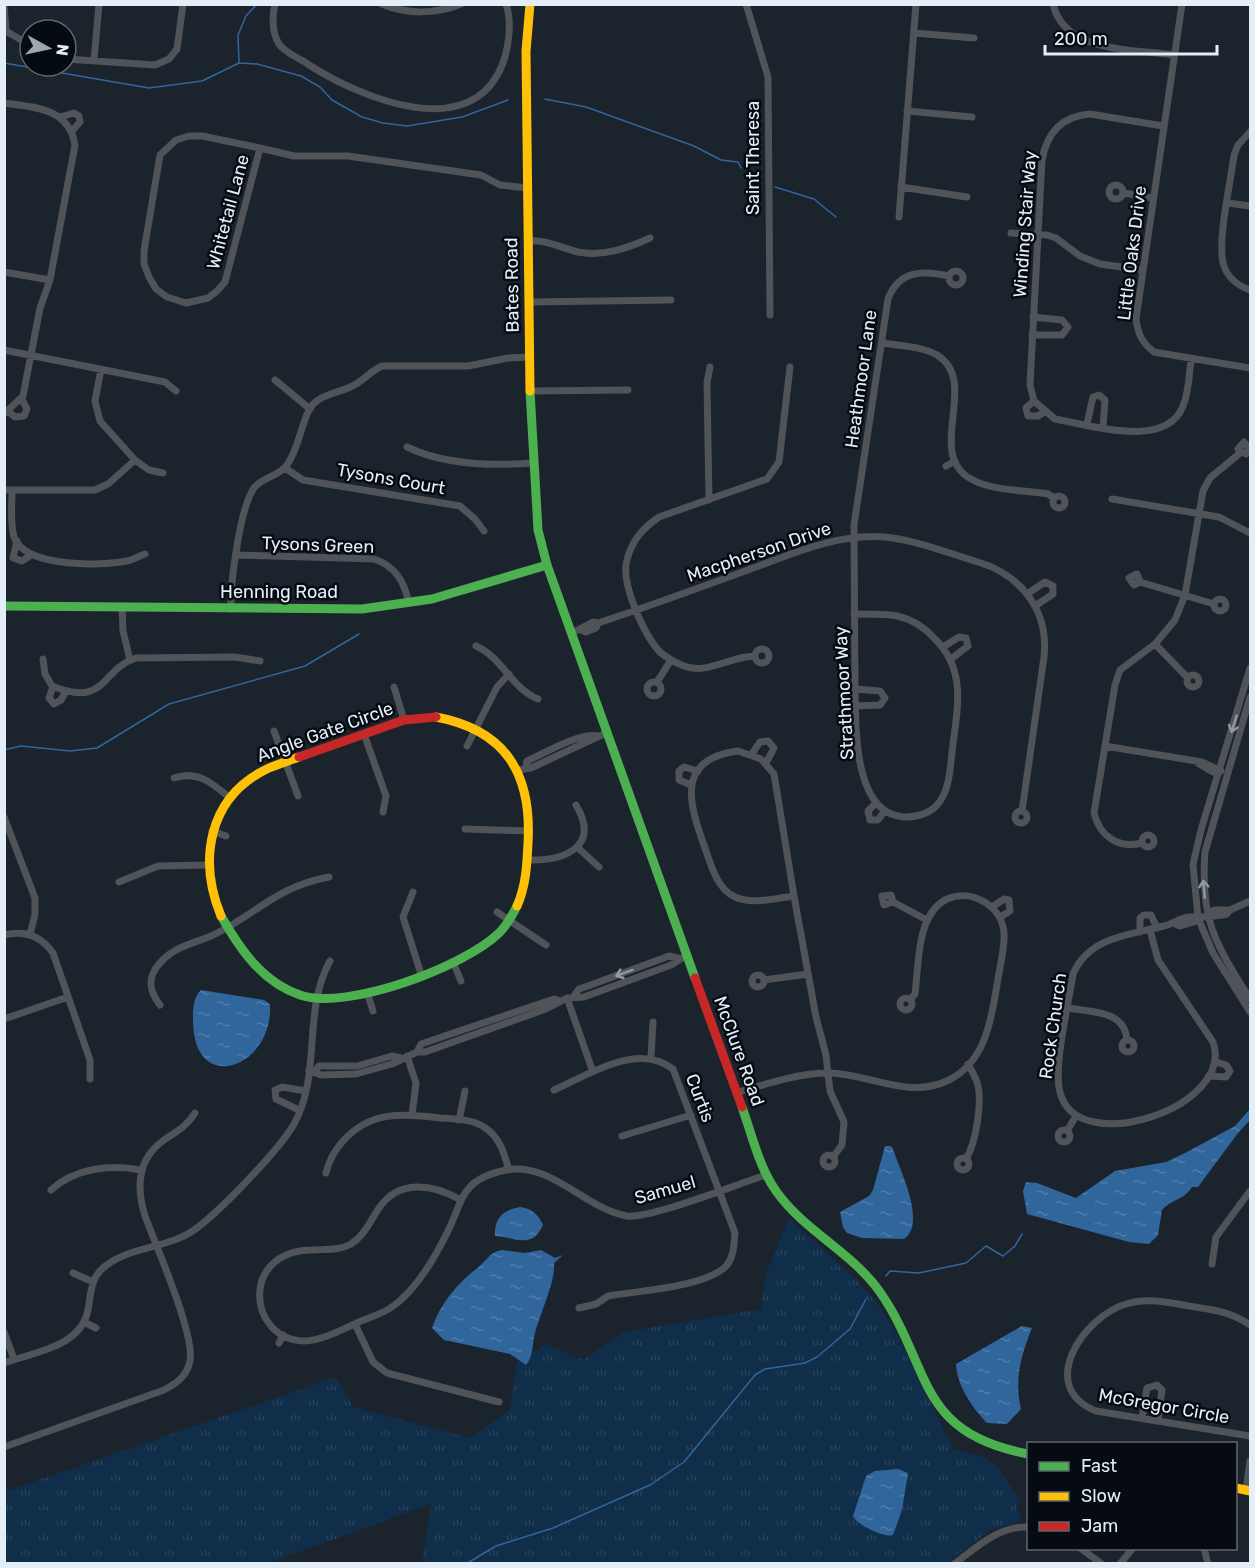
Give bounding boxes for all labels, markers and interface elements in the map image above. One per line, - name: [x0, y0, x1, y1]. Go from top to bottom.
- north arrow: [18, 18, 78, 78]
- scale bar: [1045, 18, 1218, 56]
- text: 200 m: [1054, 28, 1108, 50]
- text: N: [52, 43, 73, 57]
- street label: Saint Theresa: [742, 101, 764, 215]
- street label: Winding Stair Way: [1009, 150, 1041, 298]
- street label: Whitetail Lane: [202, 152, 254, 272]
- street label: Little Oaks Drive: [1113, 184, 1151, 322]
- street label: Bates Road: [500, 237, 524, 333]
- street label: Heathmoor Lane: [840, 308, 882, 450]
- street label: Tysons Court: [335, 459, 447, 499]
- street label: Macpherson Drive: [684, 517, 834, 587]
- street label: Tysons Green: [261, 532, 375, 558]
- street label: Henning Road: [220, 581, 338, 603]
- street label: Strathmoor Way: [830, 626, 858, 760]
- street label: Angle Gate Circle: [254, 697, 396, 767]
- one-way arrow: [1228, 715, 1239, 734]
- one-way arrow: [1198, 880, 1209, 899]
- one-way arrow: [615, 968, 634, 979]
- street label: Rock Church: [1035, 972, 1071, 1080]
- street label: McClure Road: [709, 993, 769, 1109]
- street label: Curtis: [681, 1071, 719, 1125]
- street label: Samuel: [632, 1171, 698, 1209]
- street label: McGregor Circle: [1097, 1384, 1231, 1428]
- legend: [1027, 1442, 1237, 1550]
- text: Fast: [1081, 1455, 1117, 1477]
- text: Slow: [1081, 1485, 1121, 1507]
- text: Jam: [1081, 1515, 1118, 1537]

